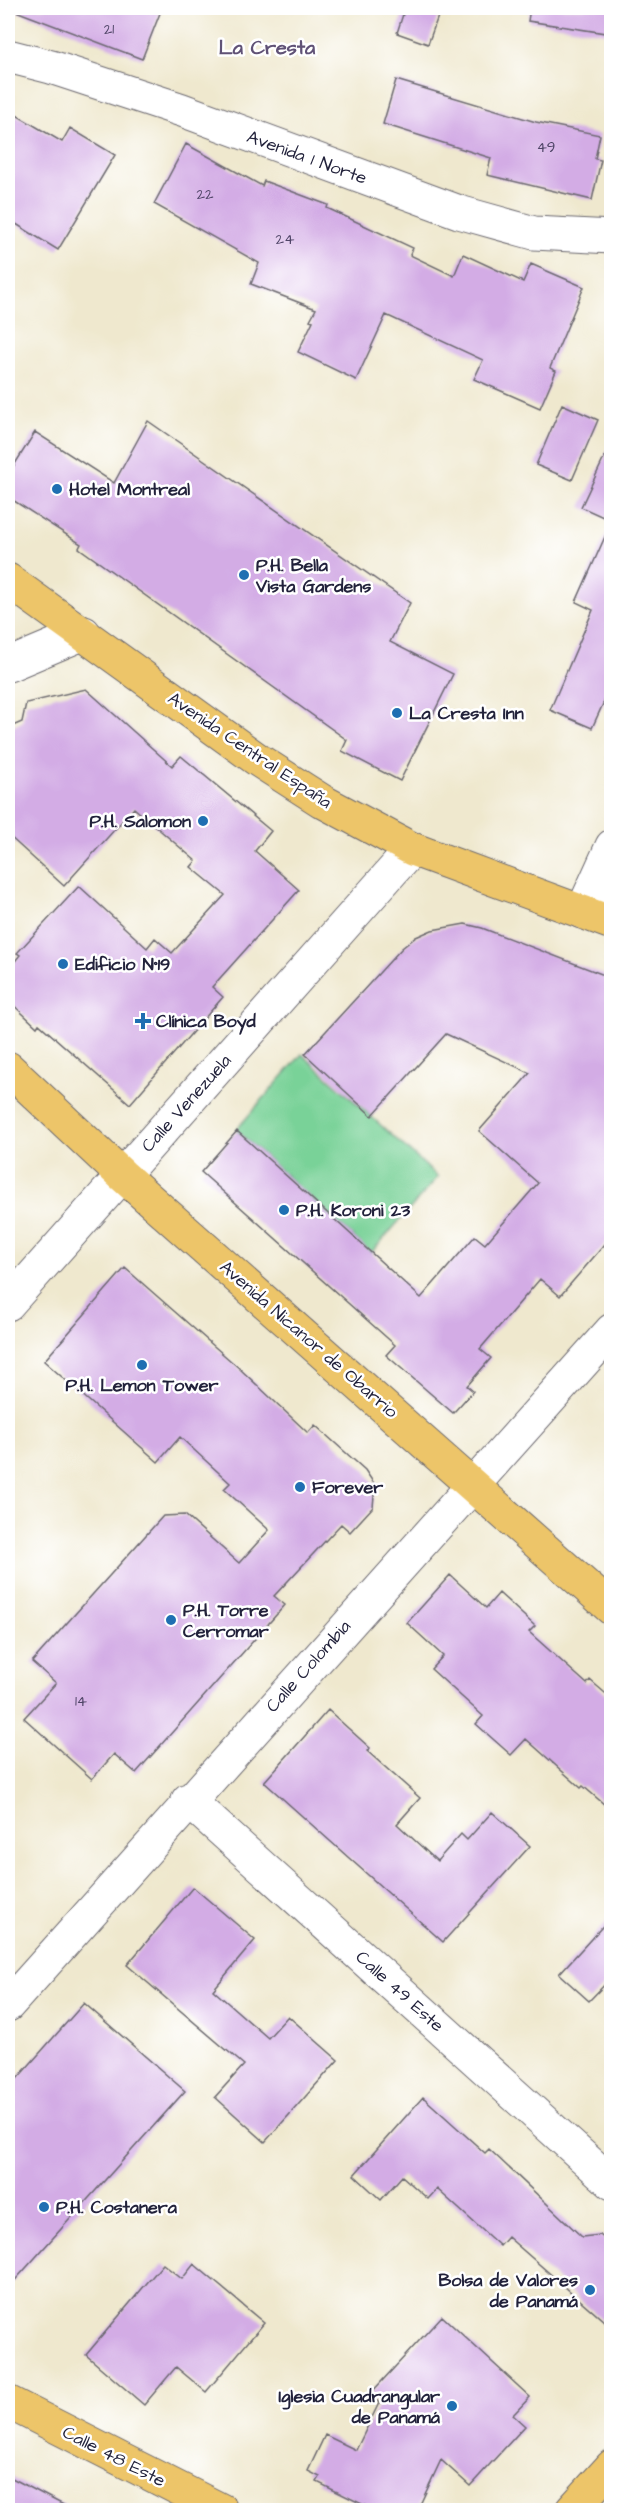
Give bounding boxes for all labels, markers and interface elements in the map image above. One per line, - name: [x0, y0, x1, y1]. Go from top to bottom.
- house number: 21: [104, 19, 114, 40]
- district label: La Cresta: [219, 34, 316, 62]
- street label: Avenida 1 Norte: [243, 124, 370, 191]
- house number: 49: [537, 137, 555, 158]
- house number: 22: [196, 184, 214, 205]
- house number: 24: [276, 229, 294, 250]
- place label: Hotel Montreal: [69, 477, 190, 502]
- marker: Hotel Montreal: [50, 482, 64, 496]
- place label: P.H. Bella Vista Gardens: [255, 553, 371, 599]
- marker: P.H. Bella Vista Gardens: [237, 568, 251, 582]
- street label: Avenida Central España: [163, 686, 337, 815]
- place label: La Cresta Inn: [409, 701, 524, 726]
- marker: La Cresta Inn: [390, 706, 404, 720]
- place label: P.H. Salomon: [90, 809, 191, 834]
- marker: P.H. Salomon: [196, 814, 210, 828]
- place label: Edificio N°19: [75, 952, 170, 977]
- marker: Edificio N°19: [56, 957, 70, 971]
- place label: Clínica Boyd: [156, 1009, 257, 1035]
- marker: Clínica Boyd: [134, 1012, 152, 1030]
- street label: Calle Venezuela: [136, 1049, 237, 1158]
- place label: P.H. Koroni 23: [296, 1198, 411, 1223]
- marker: P.H. Koroni 23: [277, 1203, 291, 1217]
- street label: Avenida Nicanor de Obarrio: [214, 1255, 403, 1424]
- marker: P.H. Lemon Tower: [135, 1358, 149, 1372]
- place label: P.H. Lemon Tower: [66, 1373, 218, 1398]
- place label: Forever: [312, 1475, 383, 1500]
- marker: Forever: [293, 1480, 307, 1494]
- place label: P.H. Torre Cerromar: [183, 1598, 269, 1644]
- marker: P.H. Torre Cerromar: [164, 1613, 178, 1627]
- street label: Calle Colombia: [260, 1615, 357, 1718]
- house number: 14: [75, 1691, 87, 1712]
- street label: Calle 49 Este: [350, 1945, 449, 2038]
- place label: P.H. Costanera: [56, 2195, 178, 2220]
- marker: P.H. Costanera: [37, 2200, 51, 2214]
- place label: Bolsa de Valores de Panamá: [439, 2268, 579, 2314]
- marker: Bolsa de Valores de Panamá: [583, 2283, 597, 2297]
- place label: Iglesia Cuadrangular de Panamá: [279, 2384, 441, 2430]
- marker: Iglesia Cuadrangular de Panamá: [445, 2399, 459, 2413]
- street label: Calle 48 Este: [58, 2420, 170, 2493]

